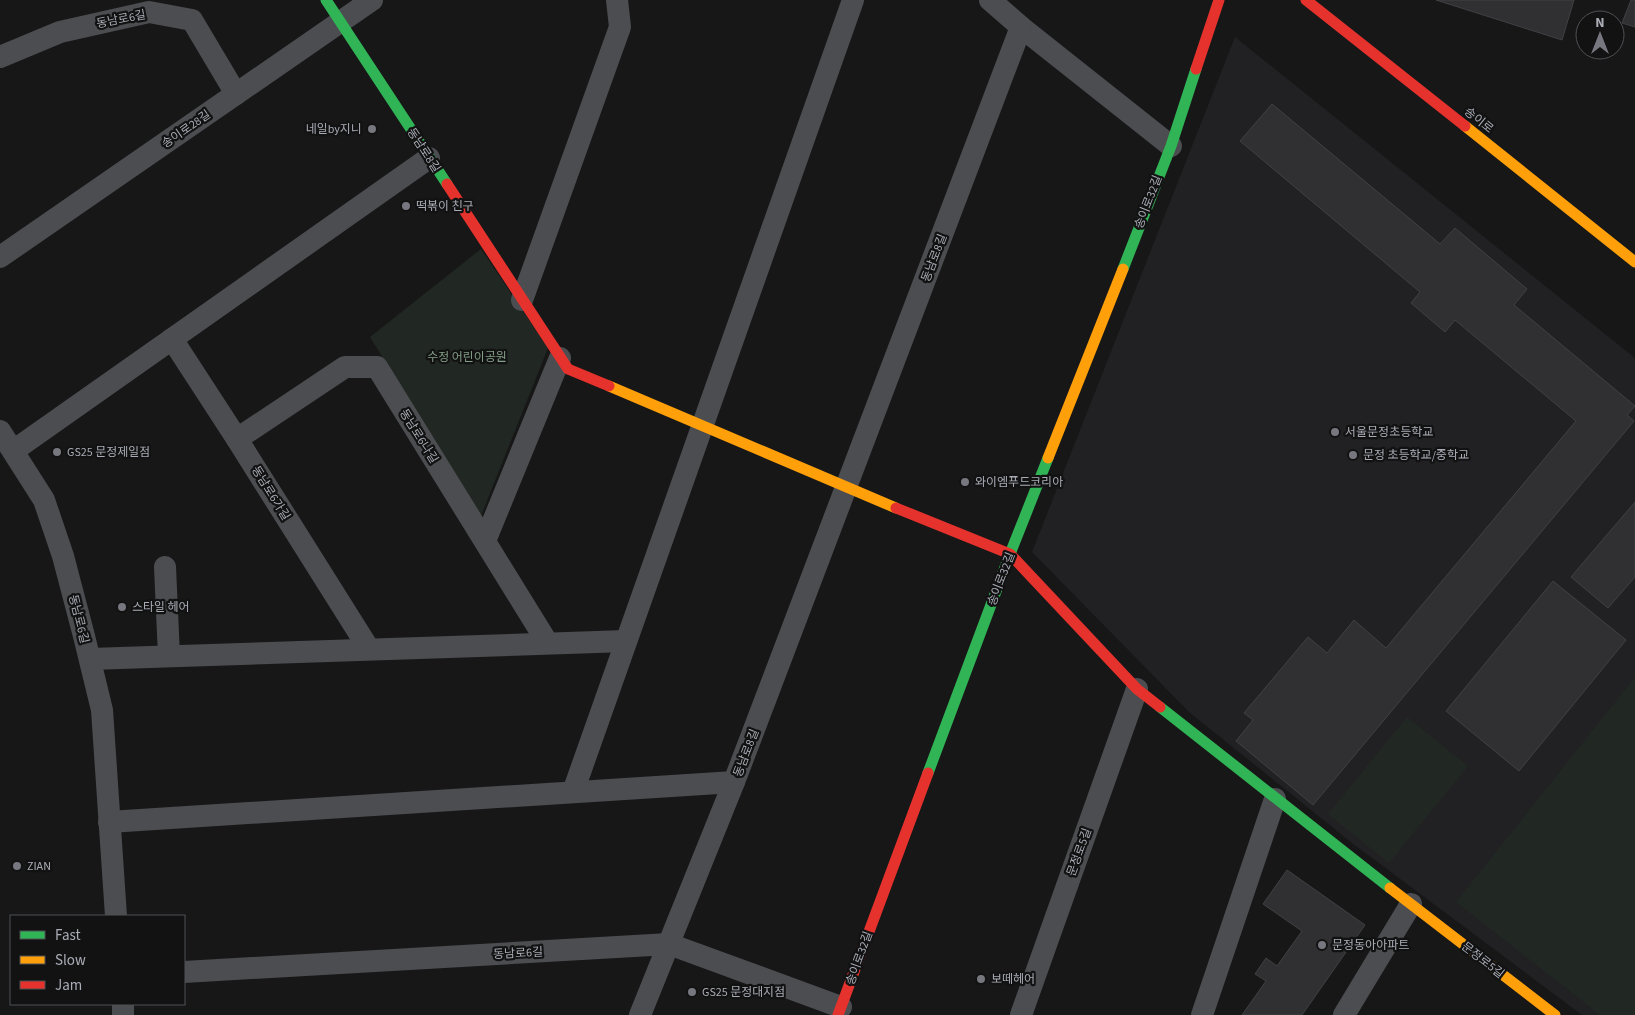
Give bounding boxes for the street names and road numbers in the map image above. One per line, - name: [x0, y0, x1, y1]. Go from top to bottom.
- street label: 동남로6길: [95, 6, 147, 33]
- street label: 송이로: [1460, 103, 1497, 137]
- street label: 송이로28길: [158, 106, 214, 152]
- street label: 동남로8길: [403, 125, 444, 176]
- street label: 송이로32길: [1130, 173, 1166, 231]
- street label: 동남로8길: [918, 232, 951, 285]
- street label: 동남로6나길: [395, 406, 442, 467]
- street label: 동남로6가길: [247, 463, 294, 524]
- street label: 송이로32길: [983, 550, 1019, 608]
- street label: 동남로6길: [64, 593, 93, 645]
- street label: 동남로8길: [730, 727, 763, 780]
- street label: 문정로5길: [1063, 826, 1096, 879]
- street label: 송이로32길: [842, 929, 877, 987]
- street label: 문정로5길: [1458, 938, 1508, 983]
- street label: 동남로6길: [493, 944, 543, 963]

